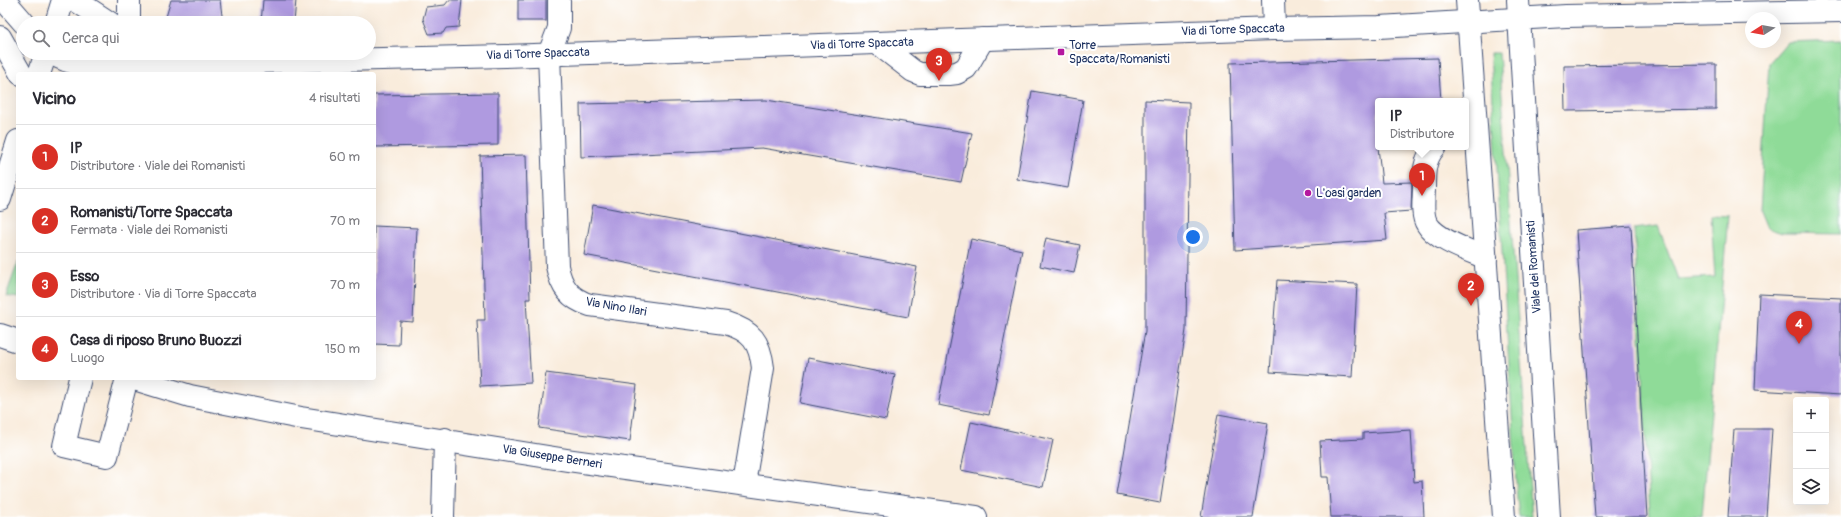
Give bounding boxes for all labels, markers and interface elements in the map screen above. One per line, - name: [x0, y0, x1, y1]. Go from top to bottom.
- north arrow: [1745, 12, 1781, 48]
- search box: [16, 16, 376, 60]
- street label: Via di Torre Spaccata: [1181, 21, 1285, 39]
- icon: search: [30, 27, 52, 49]
- text: Cerca qui: [62, 29, 119, 48]
- street label: Via di Torre Spaccata: [810, 35, 914, 53]
- place label: Torre Spaccata/Romanisti: [1069, 38, 1170, 67]
- street label: Via di Torre Spaccata: [486, 45, 590, 63]
- marker: Torre Spaccata/Romanisti: [1056, 47, 1066, 57]
- pin: 3: [926, 48, 952, 81]
- text: Vicino: [32, 88, 76, 109]
- text: 4 risultati: [309, 90, 360, 106]
- popup: [1375, 98, 1469, 150]
- text: IP: [1390, 107, 1402, 126]
- text: Distributore: [1390, 126, 1454, 142]
- text: IP: [70, 139, 83, 158]
- text: 1: [42, 149, 48, 165]
- text: 60 m: [329, 149, 360, 165]
- text: Distributore · Viale dei Romanisti: [70, 158, 245, 174]
- pin: 1: [1409, 163, 1435, 196]
- place label: L'oasi garden: [1316, 186, 1382, 201]
- marker: L'oasi garden: [1303, 188, 1313, 198]
- text: Romanisti/Torre Spaccata: [70, 203, 232, 222]
- text: 2: [41, 213, 49, 229]
- text: 70 m: [330, 213, 360, 229]
- street label: Viale dei Romanisti: [1523, 220, 1545, 314]
- text: Fermata · Viale dei Romanisti: [70, 222, 228, 238]
- your location: [1183, 227, 1203, 247]
- text: Esso: [70, 267, 99, 286]
- pin: 2: [1458, 273, 1484, 306]
- text: 3: [41, 277, 49, 293]
- text: 70 m: [330, 277, 360, 293]
- text: Distributore · Via di Torre Spaccata: [70, 286, 257, 302]
- street label: Via Nino Ilari: [584, 294, 648, 320]
- pin: 4: [1786, 311, 1812, 344]
- text: Casa di riposo Bruno Buozzi: [70, 331, 242, 350]
- text: 4: [41, 341, 49, 357]
- text: 150 m: [325, 341, 360, 357]
- text: Luogo: [70, 350, 104, 366]
- map controls: [1793, 397, 1829, 505]
- button: +: [1793, 397, 1829, 433]
- button: −: [1793, 433, 1829, 469]
- street label: Via Giuseppe Berneri: [501, 442, 603, 472]
- button: layers: [1793, 469, 1829, 505]

